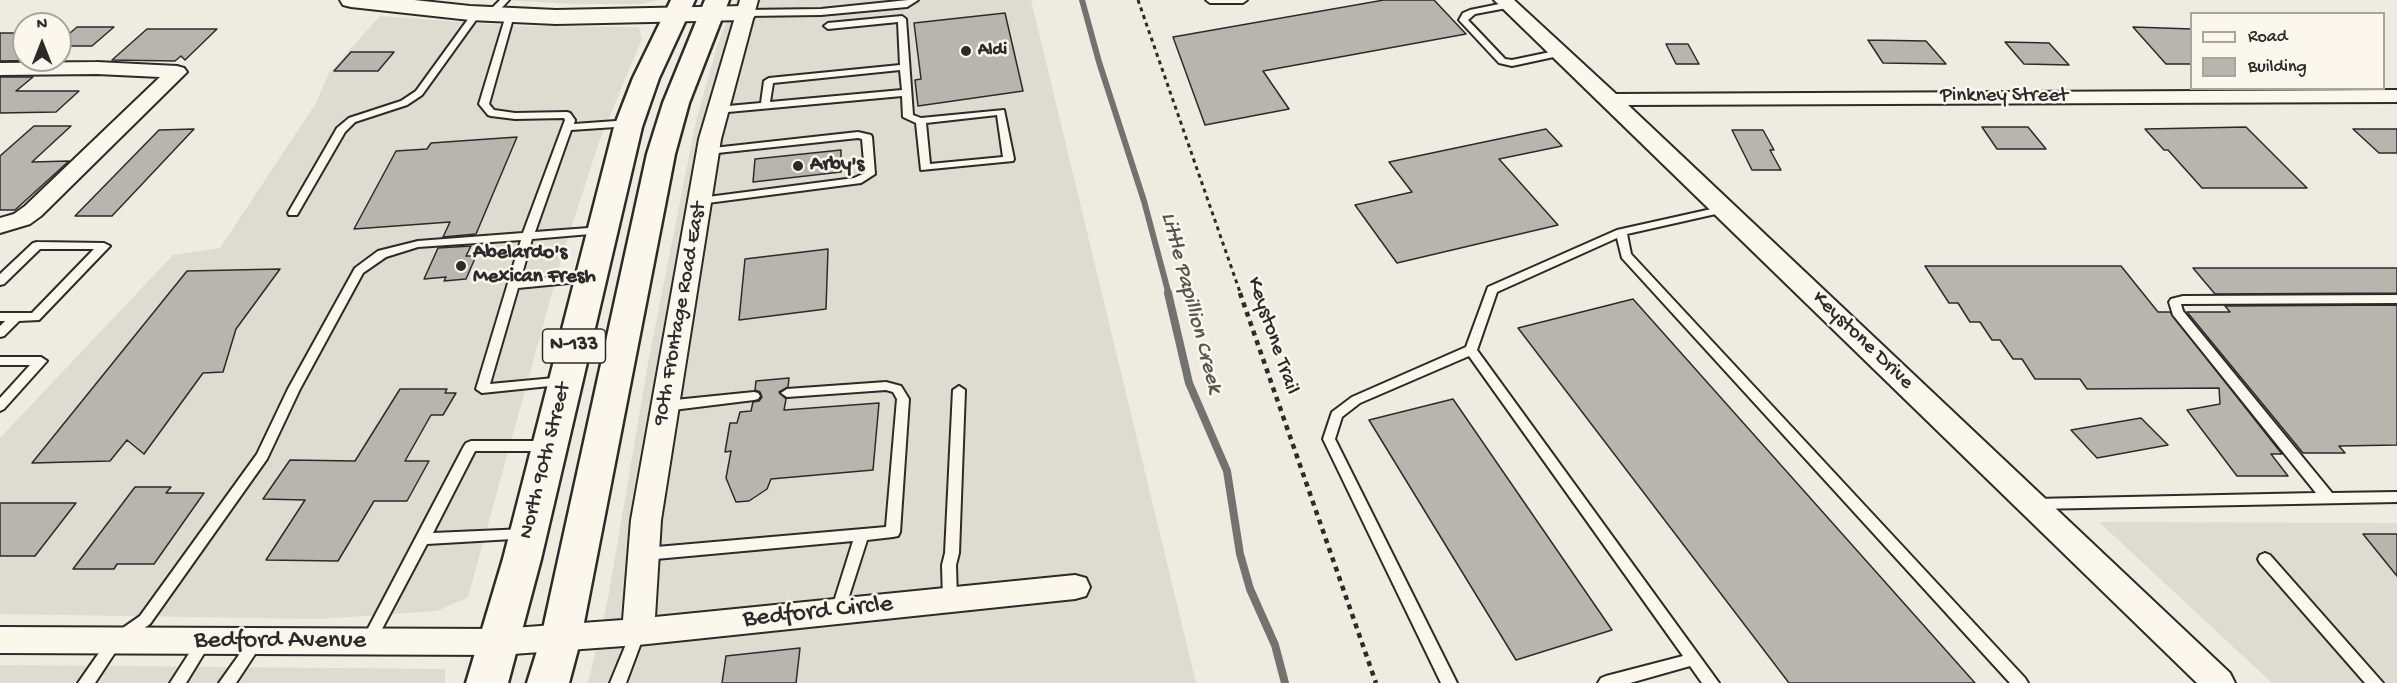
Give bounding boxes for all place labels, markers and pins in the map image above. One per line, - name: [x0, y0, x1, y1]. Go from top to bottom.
- place label: Aldi: [978, 40, 1007, 62]
- marker: Aldi: [959, 44, 973, 58]
- place label: Arby's: [810, 153, 864, 179]
- marker: Arby's: [791, 159, 805, 173]
- place label: Abelardo's Mexican Fresh: [473, 241, 596, 291]
- marker: Abelardo's Mexican Fresh: [454, 259, 468, 273]

